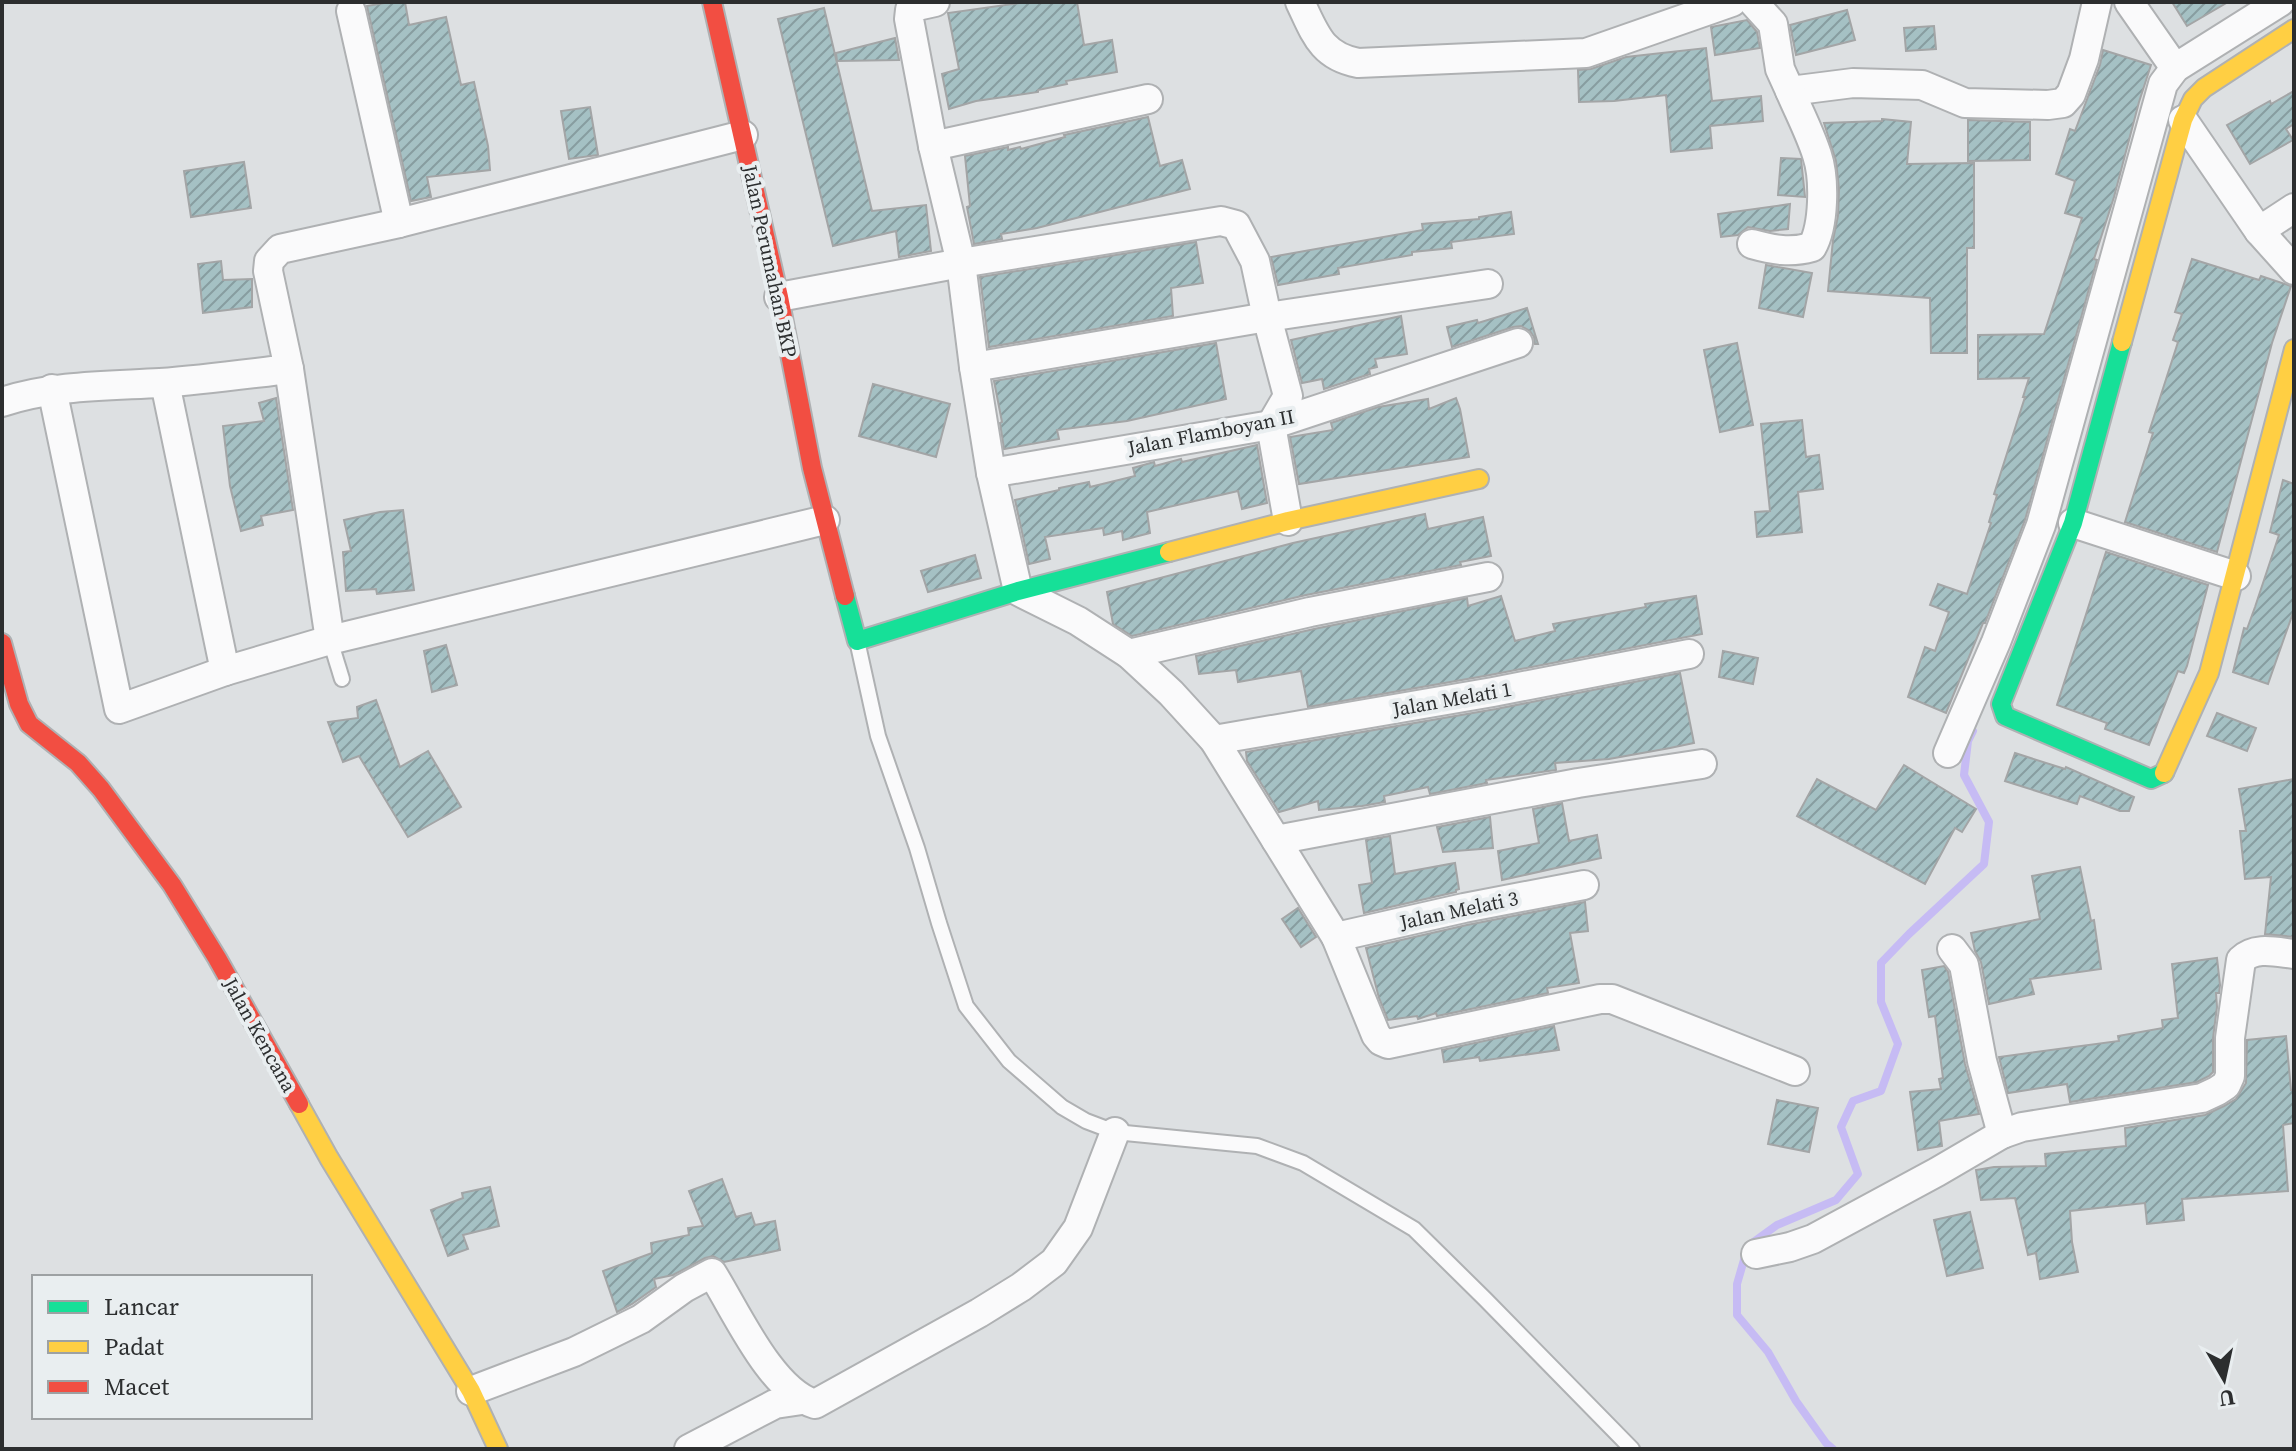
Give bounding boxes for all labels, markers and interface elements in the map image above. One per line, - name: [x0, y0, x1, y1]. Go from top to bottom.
- street label: Jalan Perumahan BKP: [736, 161, 804, 360]
- street label: Jalan Flamboyan II: [1124, 402, 1297, 462]
- street label: Jalan Melati 1: [1389, 675, 1514, 723]
- street label: Jalan Melati 3: [1396, 884, 1521, 936]
- street label: Jalan Kencana: [216, 972, 303, 1098]
- legend: [32, 1275, 312, 1419]
- text: Lancar: [104, 1290, 179, 1323]
- text: Padat: [104, 1330, 164, 1363]
- north arrow: [2184, 1339, 2264, 1419]
- text: Macet: [104, 1370, 169, 1403]
- text: U: [2217, 1383, 2237, 1415]

